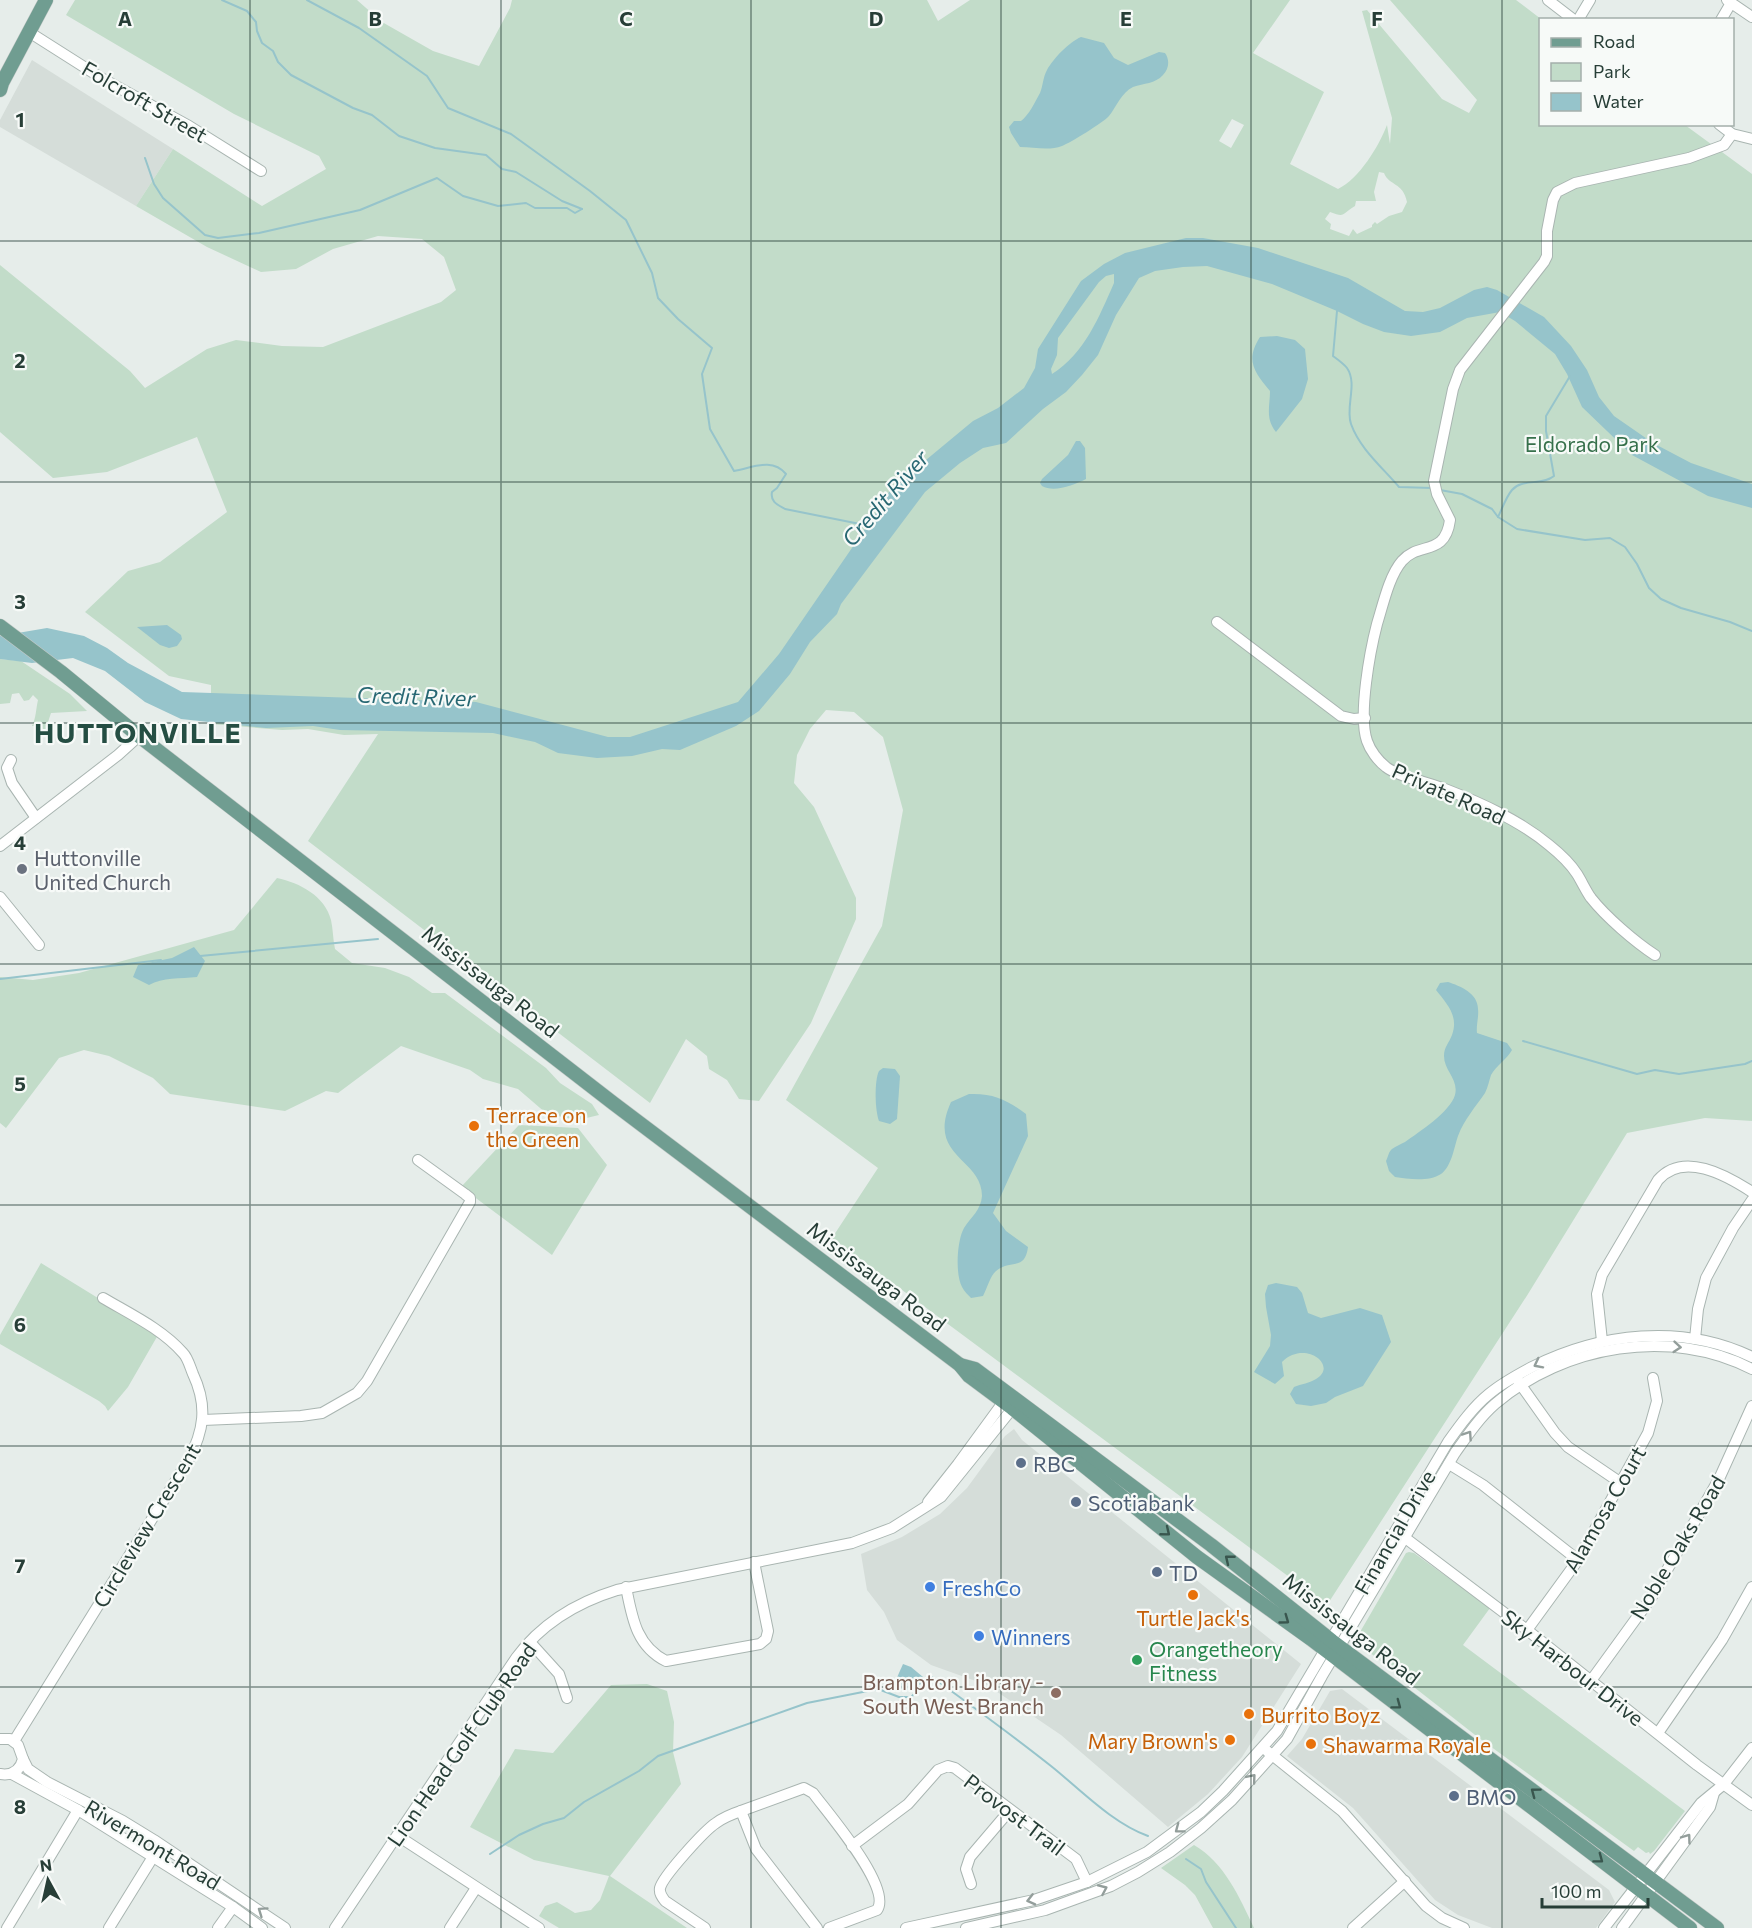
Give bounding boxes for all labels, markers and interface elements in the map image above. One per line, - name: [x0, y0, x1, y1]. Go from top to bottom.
- text: A: [118, 6, 132, 30]
- text: B: [368, 6, 382, 30]
- text: C: [619, 6, 633, 30]
- text: D: [869, 6, 883, 30]
- text: E: [1120, 6, 1132, 30]
- text: F: [1371, 6, 1383, 30]
- legend: [1539, 18, 1734, 126]
- text: Road: [1593, 30, 1635, 52]
- street label: Folcroft Street: [78, 55, 212, 147]
- text: Park: [1593, 60, 1631, 82]
- text: Water: [1593, 90, 1644, 112]
- text: 1: [15, 107, 25, 131]
- text: 2: [14, 348, 26, 372]
- park label: Eldorado Park: [1525, 431, 1659, 456]
- water label: Credit River: [836, 444, 935, 552]
- text: 3: [14, 589, 26, 613]
- water label: Credit River: [356, 680, 477, 712]
- district label: HUTTONVILLE: [34, 716, 242, 749]
- street label: Private Road: [1389, 757, 1509, 829]
- text: 4: [14, 830, 26, 854]
- place label: Huttonville United Church: [34, 845, 171, 894]
- marker: Huttonville United Church: [15, 862, 29, 876]
- street label: Mississauga Road: [417, 920, 565, 1042]
- text: 5: [14, 1071, 26, 1095]
- place label: Terrace on the Green: [486, 1102, 587, 1151]
- marker: Terrace on the Green: [467, 1119, 481, 1133]
- street label: Mississauga Road: [803, 1216, 951, 1336]
- text: 6: [14, 1312, 26, 1336]
- one-way arrow: [1672, 1340, 1681, 1353]
- one-way arrow: [1533, 1357, 1544, 1368]
- one-way arrow: [1461, 1430, 1472, 1441]
- street label: Circleview Crescent: [87, 1438, 205, 1612]
- street label: Alamosa Court: [1558, 1441, 1650, 1577]
- place label: RBC: [1033, 1451, 1075, 1476]
- marker: RBC: [1014, 1456, 1028, 1470]
- street label: Financial Drive: [1348, 1465, 1440, 1599]
- street label: Noble Oaks Road: [1624, 1471, 1730, 1623]
- place label: Scotiabank: [1088, 1490, 1195, 1515]
- marker: Scotiabank: [1069, 1495, 1083, 1509]
- one-way arrow: [1159, 1525, 1170, 1536]
- text: 7: [15, 1553, 26, 1577]
- one-way arrow: [1225, 1556, 1236, 1567]
- place label: TD: [1169, 1560, 1198, 1585]
- marker: TD: [1150, 1565, 1164, 1579]
- street label: Mississauga Road: [1278, 1567, 1426, 1689]
- place label: FreshCo: [942, 1575, 1021, 1600]
- marker: FreshCo: [923, 1580, 937, 1594]
- marker: Turtle Jack's: [1186, 1588, 1200, 1602]
- street label: Sky Harbour Drive: [1497, 1604, 1649, 1730]
- place label: Turtle Jack's: [1136, 1605, 1250, 1630]
- one-way arrow: [1279, 1613, 1290, 1624]
- place label: Winners: [991, 1624, 1071, 1649]
- marker: Winners: [972, 1629, 986, 1643]
- place label: Orangetheory Fitness: [1149, 1636, 1283, 1685]
- street label: Lion Head Golf Club Road: [381, 1638, 541, 1850]
- marker: Orangetheory Fitness: [1130, 1653, 1144, 1667]
- place label: Brampton Library - South West Branch: [862, 1669, 1044, 1718]
- marker: Brampton Library - South West Branch: [1049, 1686, 1063, 1700]
- one-way arrow: [1391, 1697, 1402, 1708]
- place label: Burrito Boyz: [1261, 1702, 1381, 1727]
- marker: Burrito Boyz: [1242, 1707, 1256, 1721]
- place label: Mary Brown's: [1087, 1728, 1218, 1753]
- place label: Shawarma Royale: [1323, 1732, 1491, 1757]
- marker: Mary Brown's: [1223, 1733, 1237, 1747]
- marker: Shawarma Royale: [1304, 1737, 1318, 1751]
- street label: Provost Trail: [960, 1768, 1070, 1860]
- one-way arrow: [1245, 1774, 1256, 1785]
- place label: BMO: [1466, 1784, 1516, 1809]
- one-way arrow: [1530, 1788, 1541, 1799]
- marker: BMO: [1447, 1789, 1461, 1803]
- text: 8: [14, 1794, 26, 1818]
- street label: Rivermont Road: [81, 1794, 225, 1894]
- one-way arrow: [1175, 1822, 1186, 1833]
- one-way arrow: [1680, 1834, 1691, 1845]
- north arrow: [18, 1850, 78, 1910]
- one-way arrow: [1593, 1852, 1604, 1863]
- text: N: [39, 1854, 53, 1875]
- scale bar: [1542, 1871, 1648, 1909]
- text: 100 m: [1551, 1880, 1601, 1902]
- one-way arrow: [1096, 1885, 1107, 1897]
- one-way arrow: [1026, 1893, 1036, 1906]
- one-way arrow: [258, 1907, 269, 1918]

